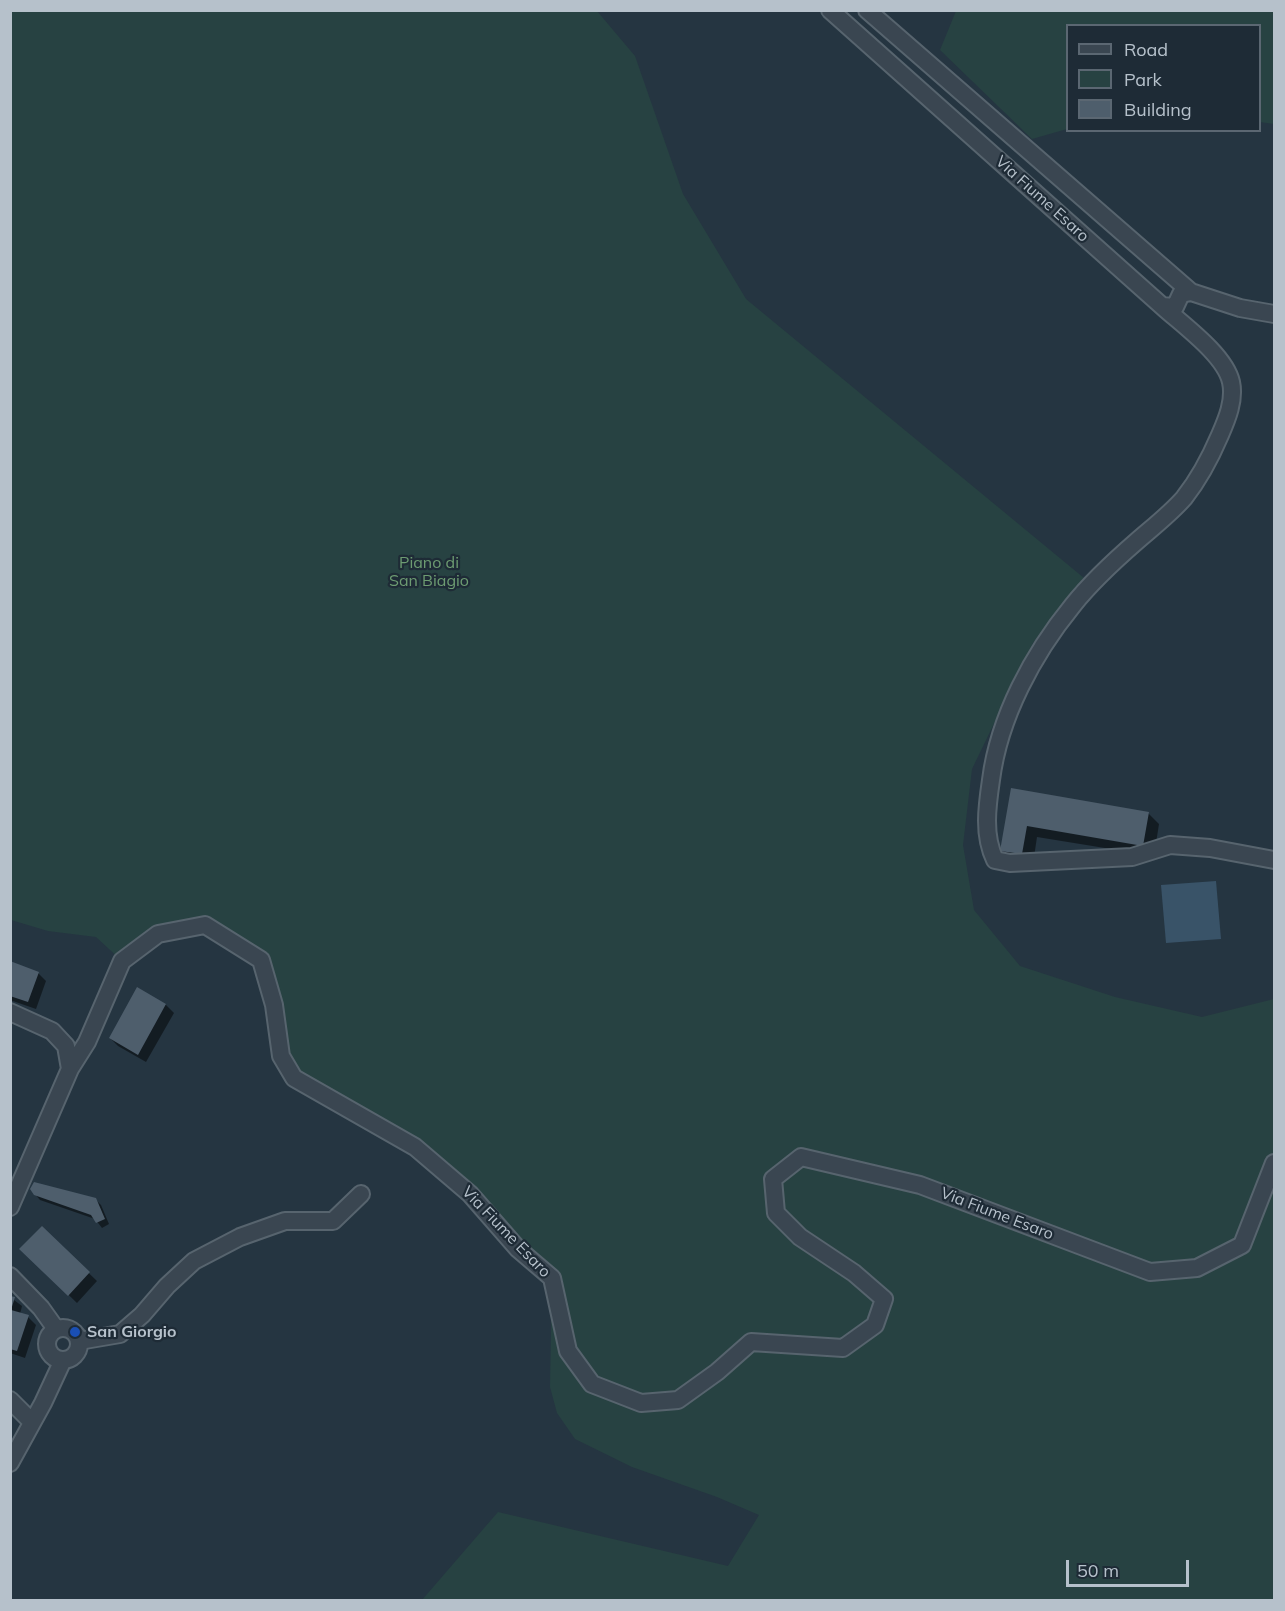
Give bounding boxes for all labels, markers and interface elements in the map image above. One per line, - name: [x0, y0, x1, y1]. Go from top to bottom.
- legend: [1066, 24, 1261, 132]
- text: Road: [1124, 38, 1168, 61]
- text: Park: [1124, 68, 1162, 91]
- text: Building: [1124, 98, 1192, 121]
- street label: Via Fiume Esaro: [991, 152, 1093, 246]
- park label: Piano di San Biagio: [389, 553, 469, 591]
- street label: Via Fiume Esaro: [458, 1182, 554, 1282]
- street label: Via Fiume Esaro: [938, 1184, 1056, 1244]
- place label: San Giorgio: [87, 1322, 177, 1342]
- marker: San Giorgio: [68, 1325, 82, 1339]
- scale bar: [1069, 1548, 1192, 1586]
- text: 50 m: [1077, 1559, 1119, 1582]

